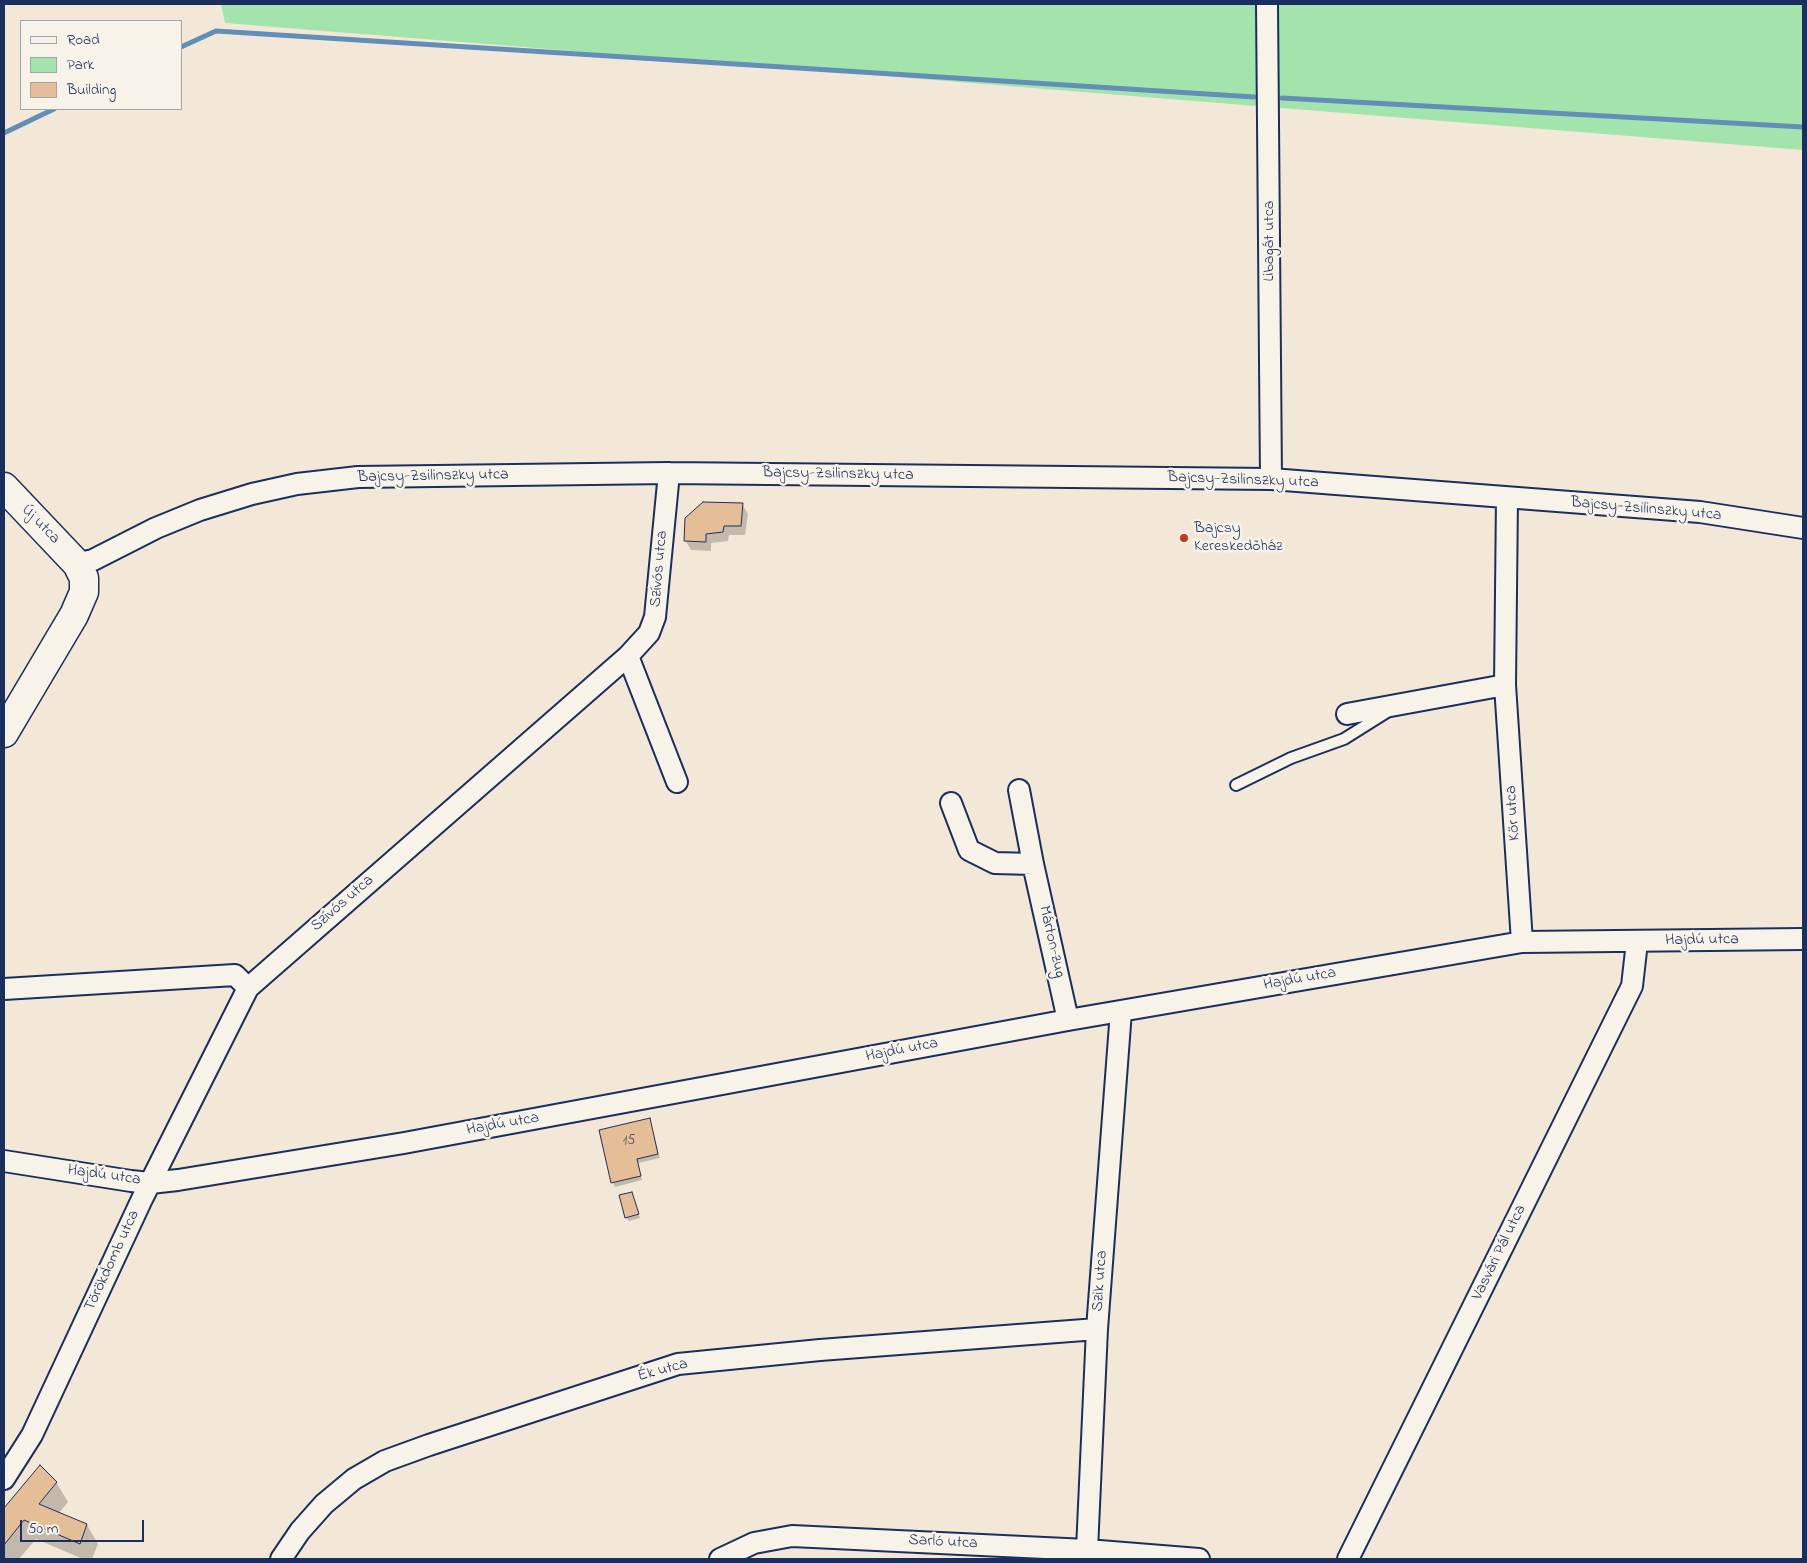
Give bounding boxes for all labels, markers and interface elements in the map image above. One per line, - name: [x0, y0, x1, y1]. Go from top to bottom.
- legend: [20, 20, 182, 110]
- text: Road: [67, 29, 100, 51]
- text: Park: [67, 54, 94, 76]
- text: Building: [67, 79, 116, 101]
- street label: Libagát utca: [1260, 201, 1280, 281]
- street label: Bajcsy-Zsilinszky utca: [762, 464, 914, 486]
- street label: Bajcsy-Zsilinszky utca: [357, 466, 509, 488]
- street label: Bajcsy-Zsilinszky utca: [1167, 469, 1319, 493]
- street label: Bajcsy-Zsilinszky utca: [1570, 494, 1722, 526]
- street label: Új utca: [17, 501, 63, 549]
- place label: Bajcsy Kereskedőház: [1194, 519, 1283, 557]
- street label: Szívós utca: [647, 530, 673, 608]
- marker: Bajcsy Kereskedőház: [1178, 532, 1190, 544]
- street label: Kör utca: [1502, 785, 1526, 841]
- street label: Szívós utca: [308, 872, 378, 936]
- street label: Márton-zug: [1033, 904, 1069, 980]
- street label: Hajdú utca: [1665, 931, 1739, 951]
- street label: Hajdú utca: [1262, 964, 1338, 996]
- street label: Hajdú utca: [864, 1035, 940, 1067]
- street label: Hajdú utca: [465, 1109, 541, 1141]
- house number: 15: [623, 1134, 635, 1150]
- street label: Hajdú utca: [66, 1161, 142, 1191]
- street label: Vasvári Pál utca: [1469, 1202, 1531, 1304]
- street label: Törökdomb utca: [81, 1208, 145, 1314]
- street label: Szik utca: [1089, 1250, 1113, 1312]
- street label: Ék utca: [636, 1355, 690, 1387]
- scale bar: [22, 1510, 146, 1542]
- text: 50 m: [28, 1518, 58, 1540]
- street label: Sarló utca: [908, 1532, 978, 1554]

